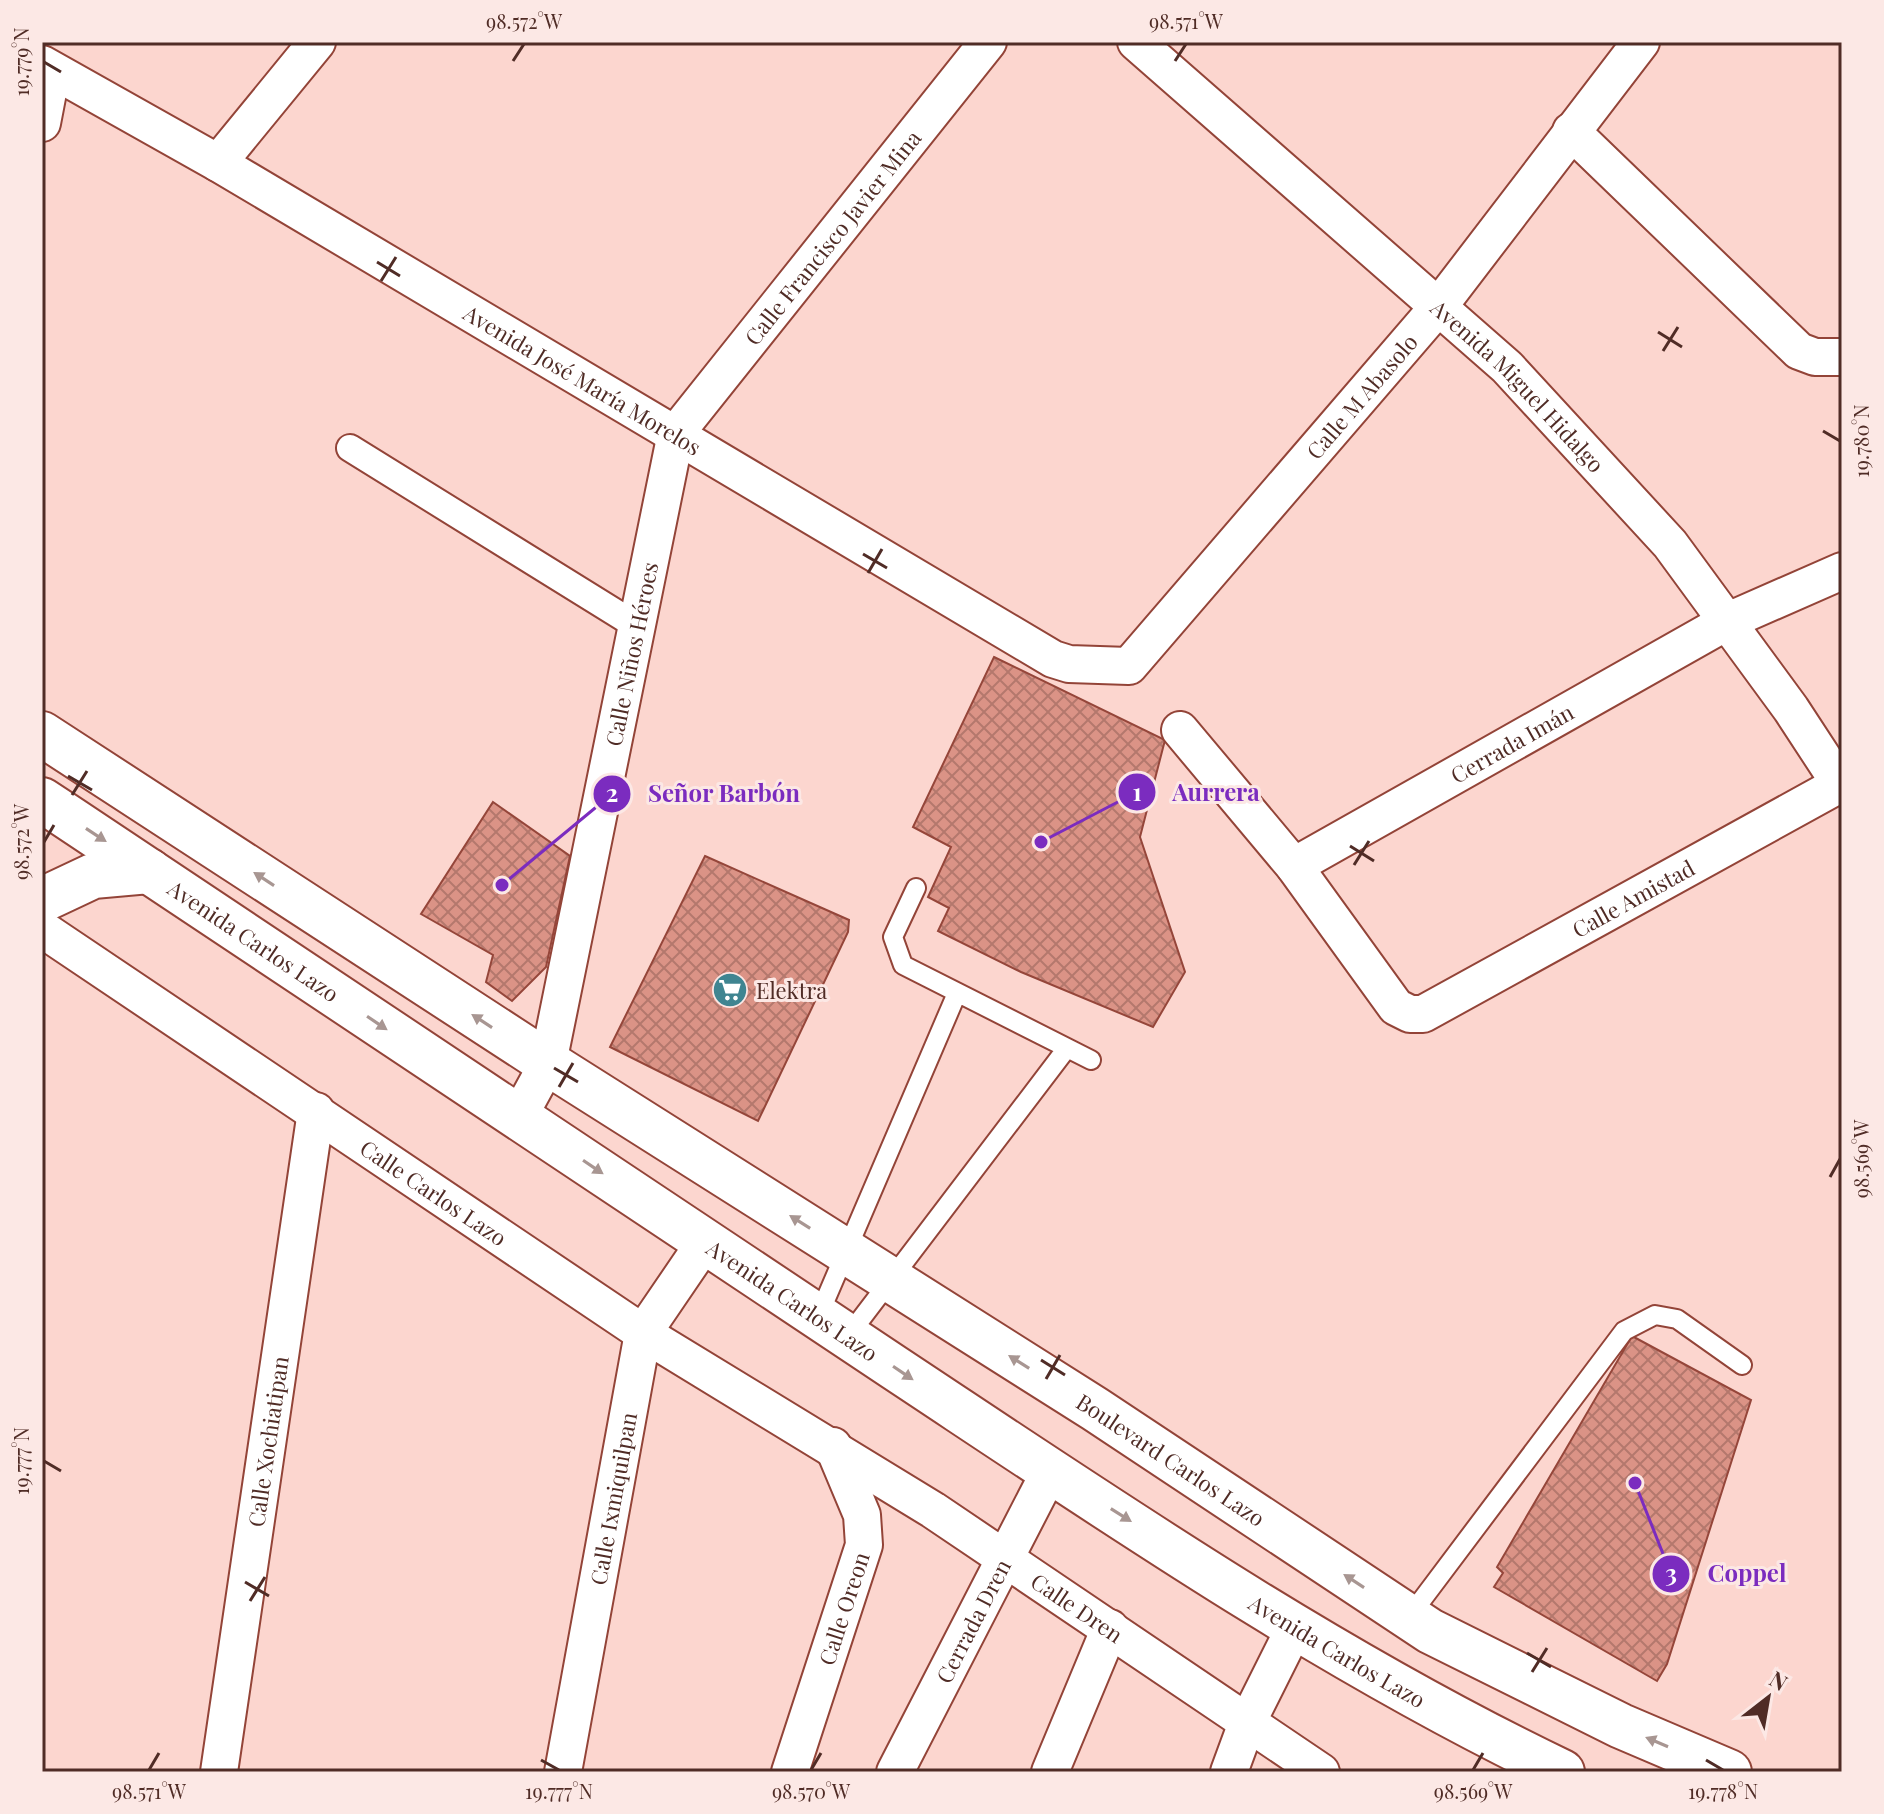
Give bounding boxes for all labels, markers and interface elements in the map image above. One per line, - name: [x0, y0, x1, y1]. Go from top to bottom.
- text: 98.572°W: [486, 7, 563, 34]
- text: 98.571°W: [1149, 7, 1224, 34]
- text: 19.779°N: [7, 27, 34, 97]
- street label: Calle Francisco Javier Mina: [737, 123, 927, 351]
- street label: Avenida Miguel Hidalgo: [1424, 292, 1611, 478]
- street label: Avenida José María Morelos: [457, 297, 707, 462]
- street label: Calle M Abasolo: [1299, 327, 1424, 465]
- text: 19.780°N: [1847, 404, 1874, 478]
- street label: Calle Niños Héroes: [598, 559, 664, 749]
- street label: Cerrada Imán: [1445, 696, 1579, 790]
- callout: Aurrera: [1117, 768, 1276, 816]
- callout: Señor Barbón: [592, 770, 817, 818]
- text: 1: [1132, 775, 1142, 807]
- text: Aurrera: [1171, 775, 1260, 807]
- text: 2: [606, 776, 618, 808]
- text: Señor Barbón: [648, 776, 800, 808]
- text: 98.572°W: [7, 803, 34, 880]
- one-way arrow: [85, 828, 106, 843]
- street label: Calle Amistad: [1566, 852, 1700, 944]
- one-way arrow: [254, 871, 275, 886]
- street label: Avenida Carlos Lazo: [161, 872, 345, 1008]
- supermarket icon: Elektra: [711, 971, 749, 1009]
- place label: Elektra: [756, 975, 827, 1005]
- one-way arrow: [471, 1014, 493, 1028]
- one-way arrow: [366, 1015, 388, 1030]
- text: 98.569°W: [1847, 1119, 1874, 1198]
- street label: Calle Carlos Lazo: [355, 1132, 513, 1252]
- one-way arrow: [583, 1160, 604, 1175]
- one-way arrow: [789, 1216, 811, 1230]
- street label: Avenida Carlos Lazo: [700, 1232, 884, 1368]
- street label: Calle Xochiatipan: [240, 1354, 295, 1529]
- one-way arrow: [1009, 1354, 1030, 1369]
- one-way arrow: [892, 1366, 914, 1380]
- street label: Boulevard Carlos Lazo: [1071, 1386, 1271, 1533]
- street label: Calle Ixmiquilpan: [582, 1410, 643, 1587]
- text: 19.777°N: [7, 1427, 34, 1495]
- one-way arrow: [1110, 1508, 1132, 1522]
- street label: Calle Oreon: [811, 1548, 876, 1669]
- callout: Coppel: [1651, 1550, 1802, 1598]
- street label: Cerrada Dren: [929, 1554, 1017, 1688]
- text: 3: [1665, 1556, 1677, 1588]
- text: Coppel: [1708, 1556, 1787, 1588]
- street label: Calle Dren: [1026, 1566, 1129, 1649]
- one-way arrow: [1343, 1574, 1365, 1589]
- street label: Avenida Carlos Lazo: [1243, 1587, 1431, 1714]
- north arrow: [1728, 1658, 1808, 1738]
- text: N: [1764, 1663, 1793, 1697]
- one-way arrow: [1645, 1735, 1669, 1748]
- text: 98.571°W: [112, 1777, 187, 1804]
- text: 19.777°N: [525, 1777, 593, 1804]
- text: 98.570°W: [772, 1777, 851, 1804]
- text: 98.569°W: [1434, 1777, 1513, 1804]
- text: 19.778°N: [1688, 1777, 1758, 1804]

